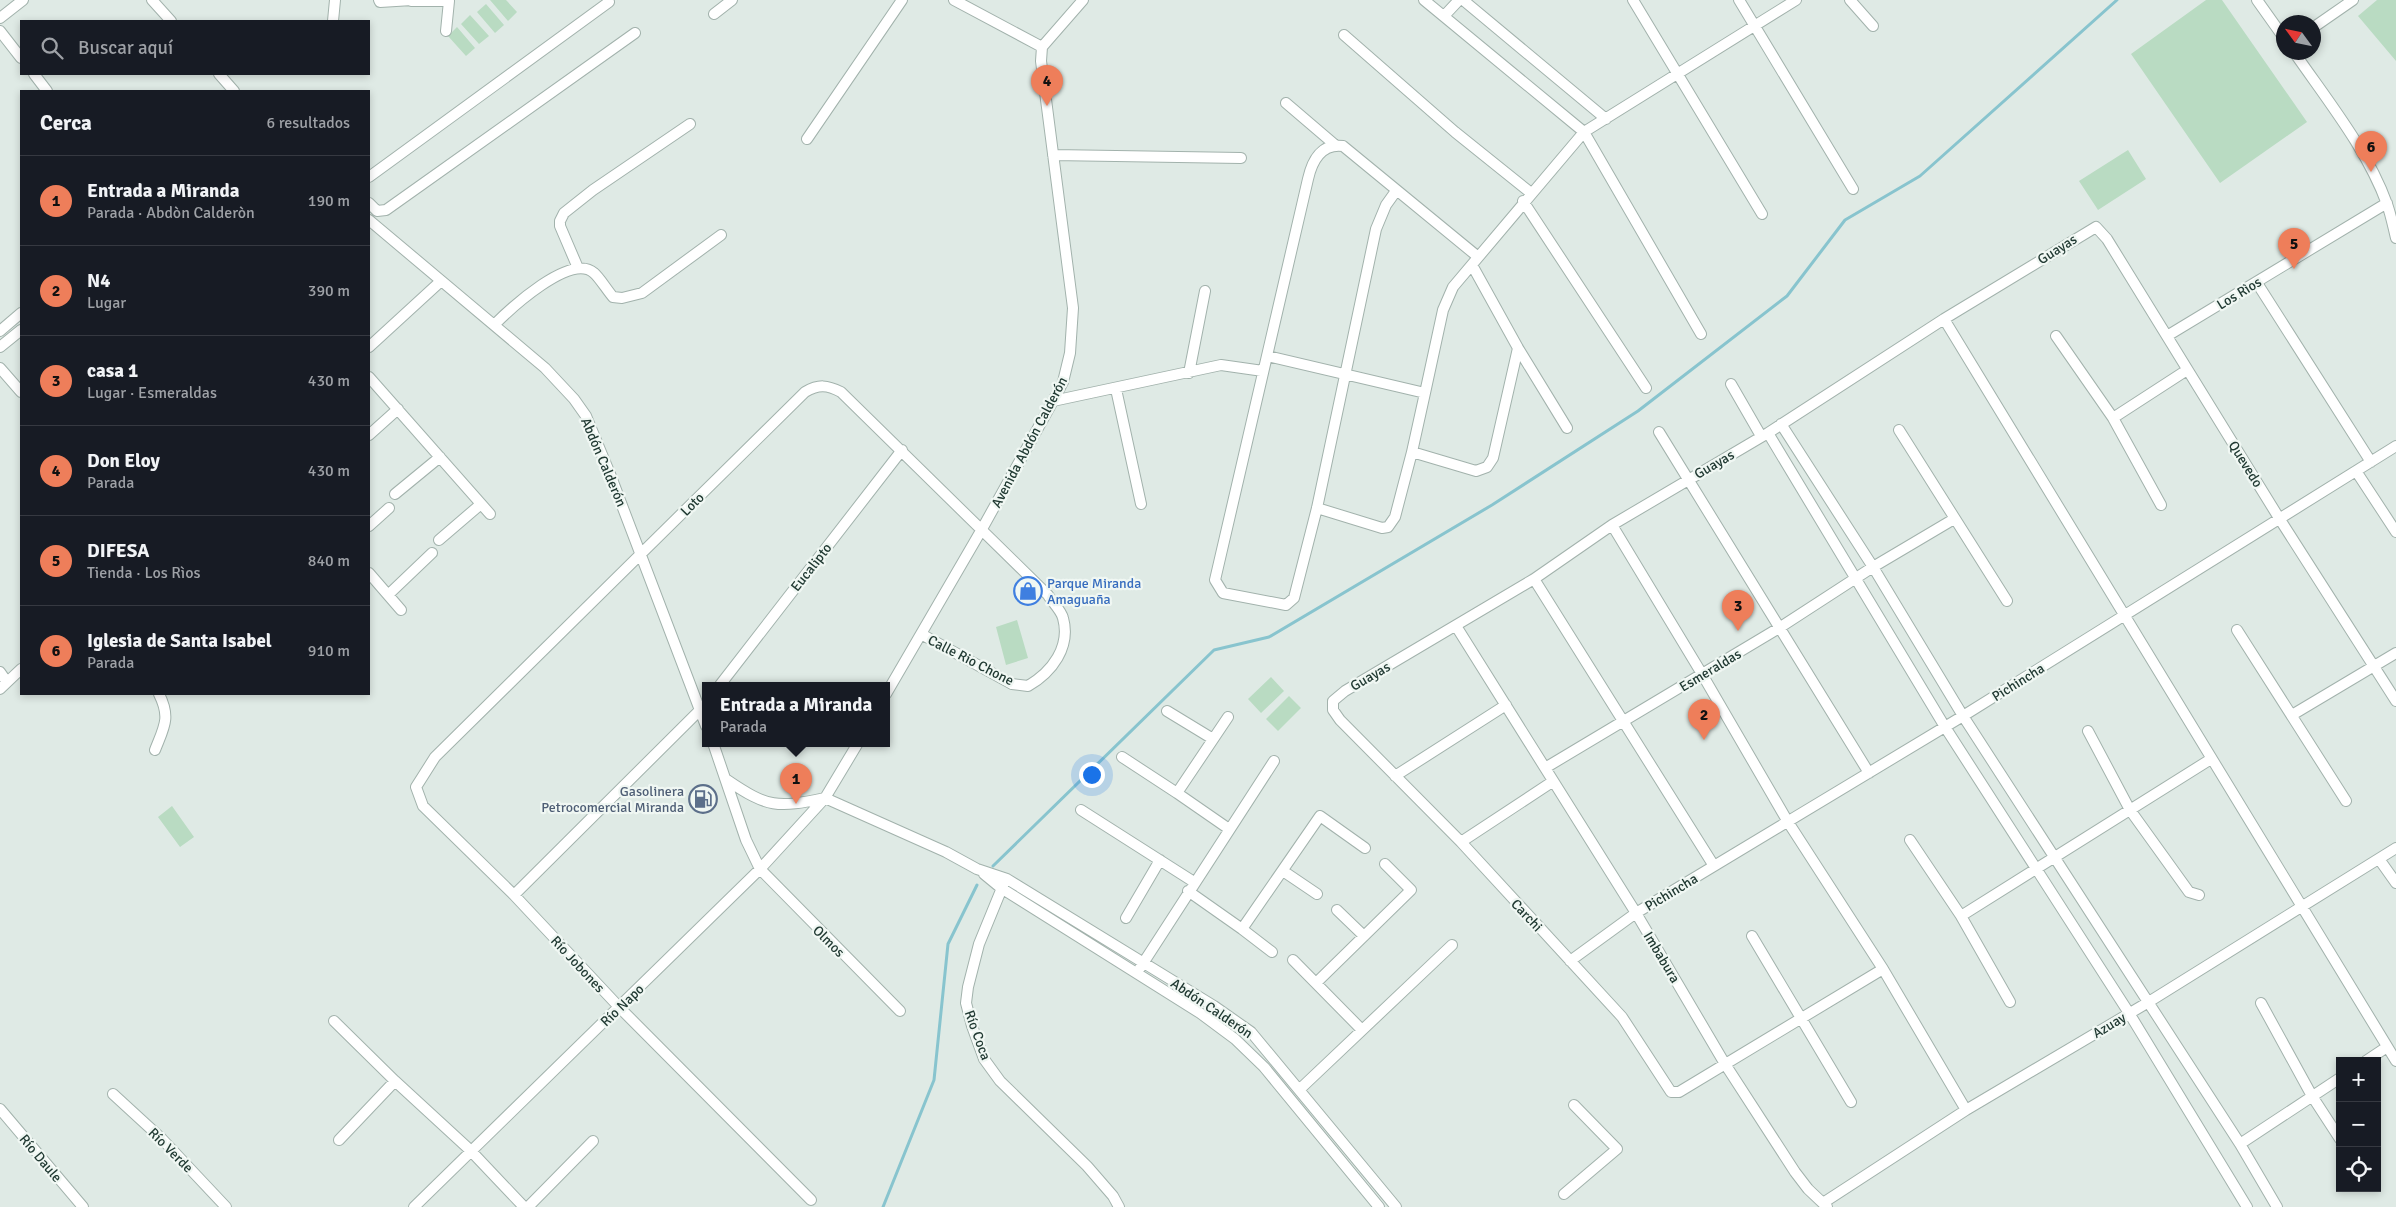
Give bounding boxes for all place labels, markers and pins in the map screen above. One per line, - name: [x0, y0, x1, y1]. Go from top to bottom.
- pin: 4: [1031, 65, 1063, 106]
- pin: 6: [2355, 131, 2387, 172]
- pin: 5: [2278, 228, 2310, 269]
- place label: Parque Miranda Amaguaña: [1047, 575, 1141, 608]
- shop icon: Parque Miranda Amaguaña: [1013, 576, 1043, 606]
- pin: 3: [1722, 590, 1754, 631]
- pin: 2: [1688, 699, 1720, 740]
- pin: 1: [780, 763, 812, 804]
- place label: Gasolinera Petrocomercial Miranda: [541, 783, 684, 816]
- fuel station icon: Gasolinera Petrocomercial Miranda: [688, 784, 718, 814]

